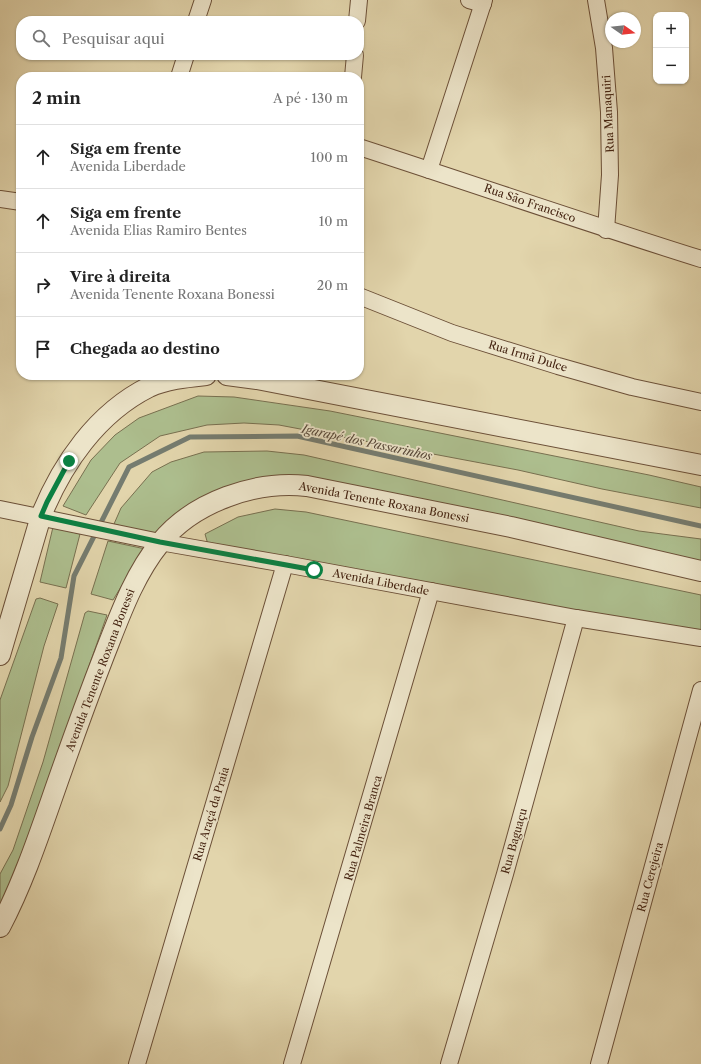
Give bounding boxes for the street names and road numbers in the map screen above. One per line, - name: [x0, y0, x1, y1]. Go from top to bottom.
- street label: Rua Manaquiri: [599, 74, 617, 153]
- street label: Rua São Francisco: [482, 181, 578, 225]
- street label: Rua Irmã Dulce: [487, 337, 569, 375]
- street label: Avenida Tenente Roxana Bonessi: [297, 478, 471, 526]
- street label: Avenida Liberdade: [331, 566, 430, 598]
- street label: Avenida Tenente Roxana Bonessi: [62, 586, 138, 754]
- street label: Rua Araçá da Praia: [190, 765, 232, 863]
- street label: Rua Palmeira Branca: [341, 773, 385, 882]
- street label: Rua Baguaçu: [498, 806, 530, 876]
- street label: Rua Cerejeira: [634, 840, 666, 913]

